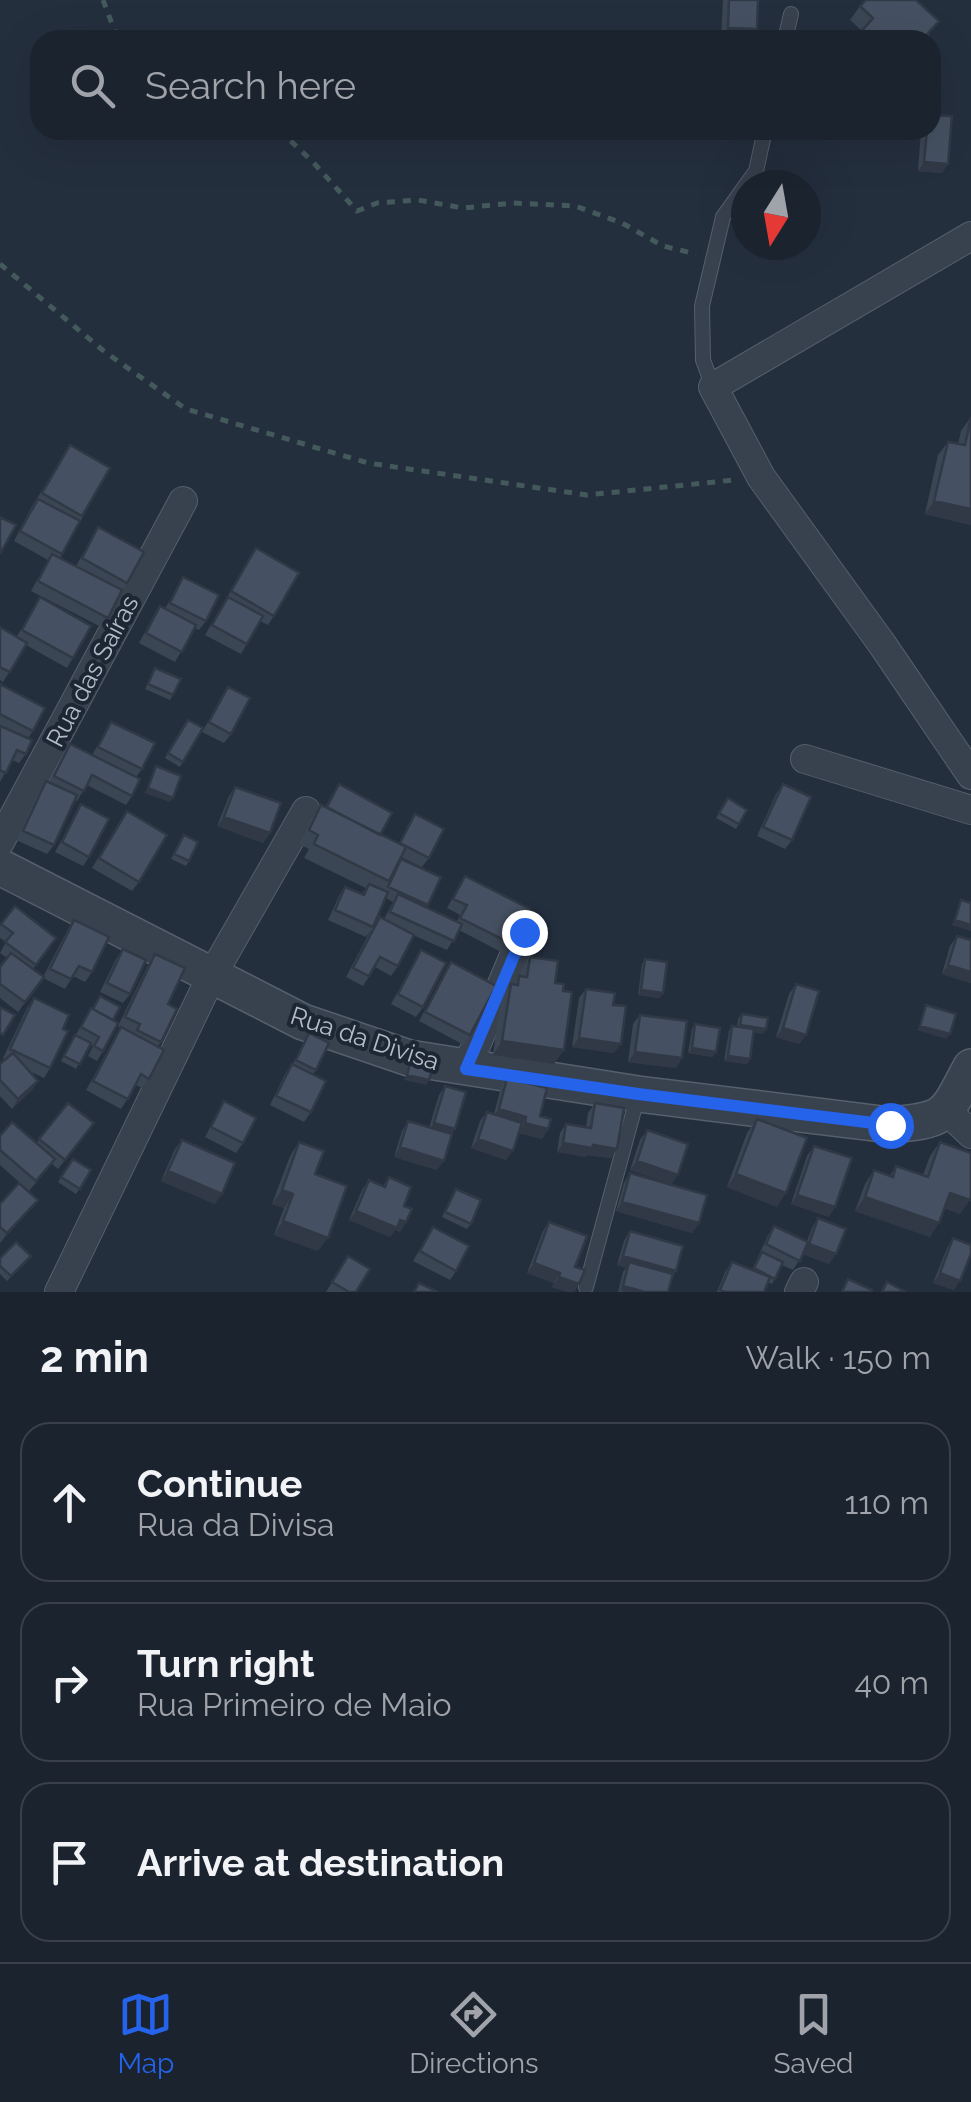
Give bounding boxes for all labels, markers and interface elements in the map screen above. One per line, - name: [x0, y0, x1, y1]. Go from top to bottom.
- search box: [30, 30, 941, 140]
- icon: search: [65, 58, 120, 113]
- text: Search here: [145, 63, 356, 108]
- north arrow: [731, 170, 821, 260]
- street label: Rua das Saíras: [39, 590, 145, 752]
- route end: [502, 910, 548, 956]
- street label: Rua da Divisa: [287, 1000, 443, 1076]
- route start: [868, 1103, 914, 1149]
- text: 2 min: [40, 1333, 149, 1382]
- text: Walk · 150 m: [745, 1339, 931, 1376]
- text: Continue: [137, 1461, 302, 1506]
- icon: ahead: [42, 1475, 97, 1530]
- text: 110 m: [844, 1484, 929, 1521]
- text: Rua da Divisa: [137, 1506, 335, 1543]
- text: Turn right: [137, 1641, 314, 1686]
- icon: right: [42, 1655, 97, 1710]
- text: 40 m: [854, 1664, 929, 1701]
- text: Rua Primeiro de Maio: [137, 1686, 452, 1723]
- icon: arrive: [42, 1835, 97, 1890]
- text: Arrive at destination: [137, 1840, 504, 1885]
- tab: Map: [117, 1987, 174, 2080]
- tab: Directions: [409, 1987, 539, 2080]
- tab: Saved: [773, 1987, 854, 2080]

